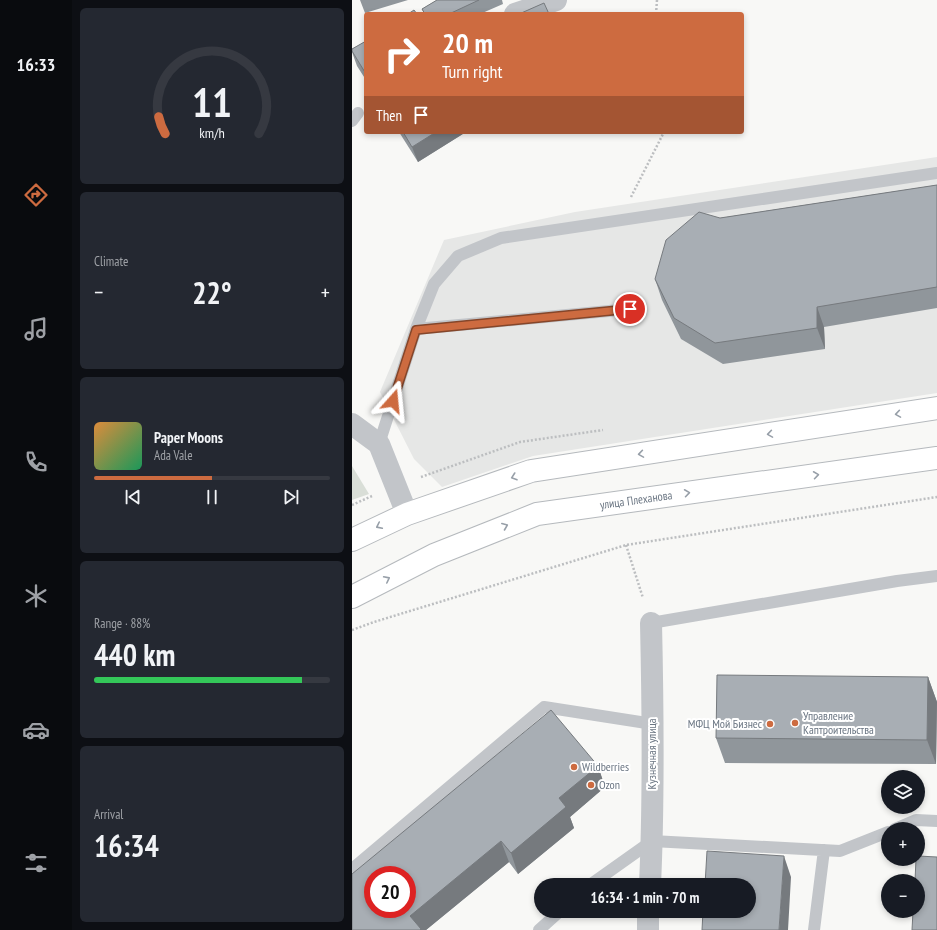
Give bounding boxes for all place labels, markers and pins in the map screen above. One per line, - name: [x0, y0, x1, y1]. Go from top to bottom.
- pin: [613, 292, 647, 326]
- place label: Управление Каптроительства: [803, 708, 874, 737]
- place label: МФЦ Мой Бизнес: [688, 716, 763, 731]
- marker: Управление Каптроительства: [790, 718, 800, 728]
- marker: МФЦ Мой Бизнес: [765, 719, 775, 729]
- place label: Wildberries: [582, 759, 629, 774]
- marker: Wildberries: [569, 762, 579, 772]
- place label: Ozon: [599, 777, 620, 792]
- marker: Ozon: [586, 780, 596, 790]

